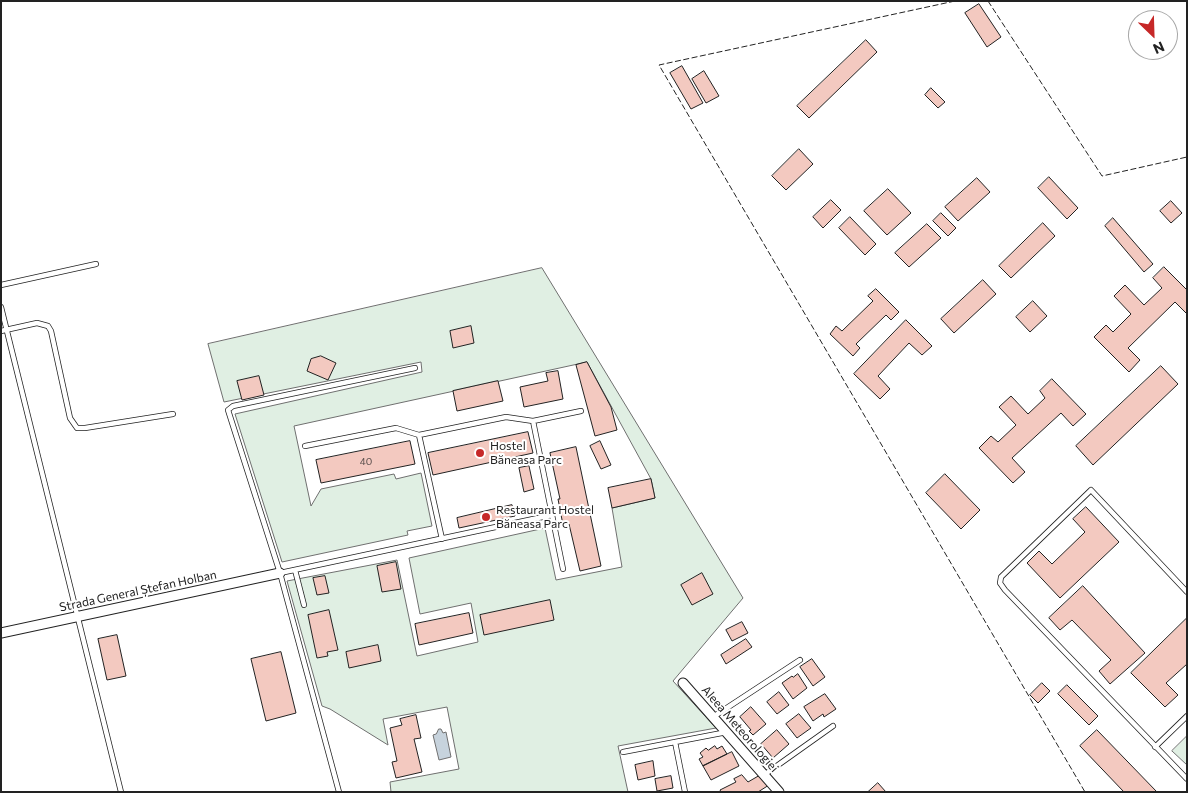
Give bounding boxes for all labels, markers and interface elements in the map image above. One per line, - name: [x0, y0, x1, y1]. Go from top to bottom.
- north arrow: [1128, 10, 1178, 60]
- text: N: [1151, 38, 1167, 58]
- place label: Hostel Băneasa Parc: [490, 439, 562, 467]
- marker: Hostel Băneasa Parc: [474, 447, 486, 459]
- house number: 40: [360, 456, 372, 468]
- place label: Restaurant Hostel Băneasa Parc: [496, 503, 594, 531]
- marker: Restaurant Hostel Băneasa Parc: [480, 511, 492, 523]
- street label: Strada General Ștefan Holban: [58, 567, 218, 615]
- street label: Aleea Meteorologiei: [699, 683, 781, 775]

